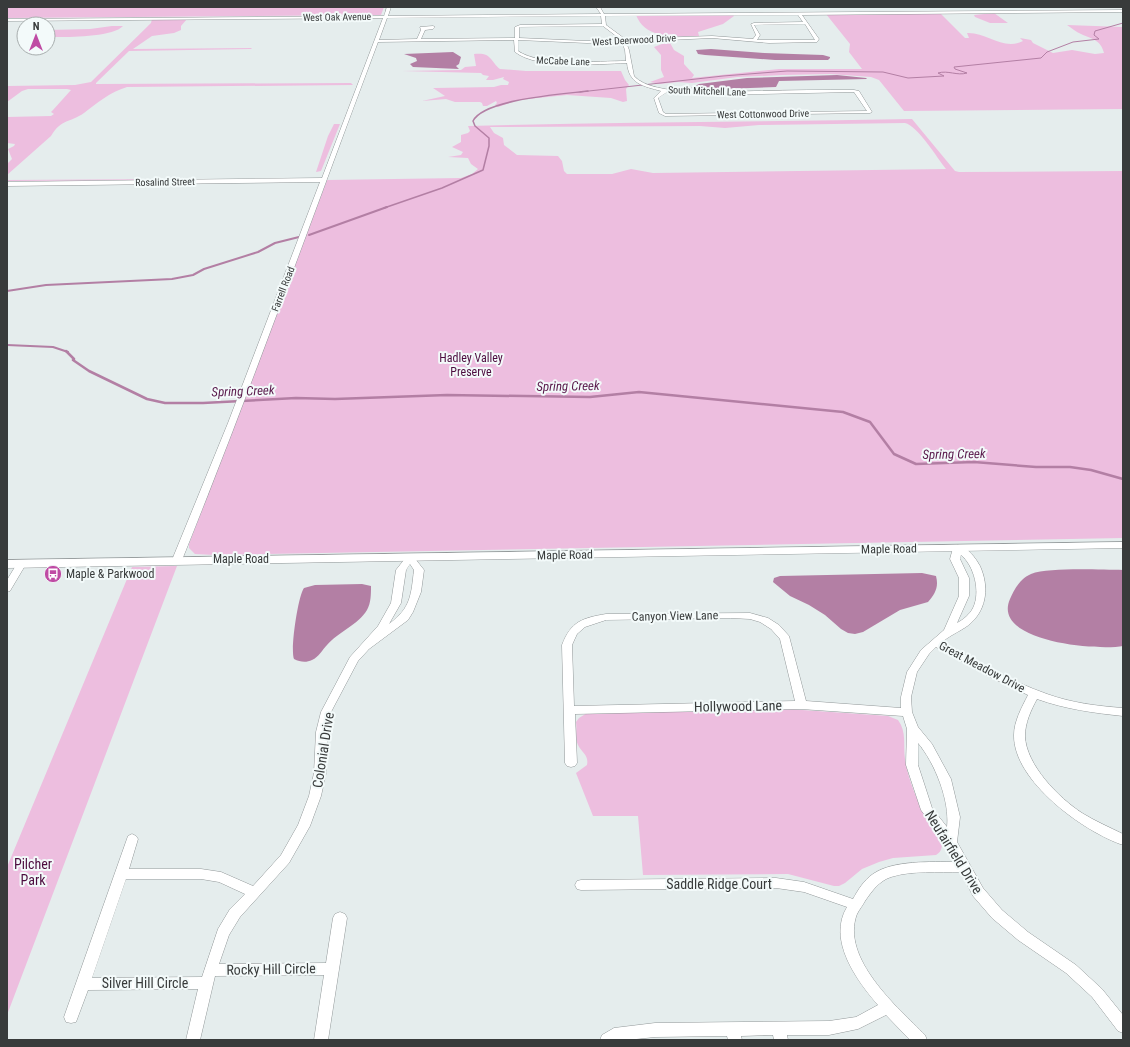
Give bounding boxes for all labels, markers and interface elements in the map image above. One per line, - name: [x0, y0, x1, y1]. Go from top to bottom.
- street label: West Oak Avenue: [303, 11, 372, 23]
- north arrow: [16, 16, 56, 56]
- text: N: [33, 20, 40, 33]
- street label: West Deerwood Drive: [592, 32, 676, 48]
- street label: McCabe Lane: [536, 55, 590, 67]
- street label: South Mitchell Lane: [668, 84, 746, 98]
- street label: West Cottonwood Drive: [717, 108, 809, 120]
- street label: Rosalind Street: [135, 176, 195, 188]
- street label: Farrell Road: [269, 265, 297, 313]
- park label: Hadley Valley Preserve: [439, 351, 503, 379]
- water label: Spring Creek: [536, 378, 600, 394]
- water label: Spring Creek: [211, 382, 275, 400]
- water label: Spring Creek: [922, 446, 986, 462]
- street label: Maple Road: [861, 542, 917, 556]
- street label: Maple Road: [537, 548, 593, 562]
- street label: Maple Road: [213, 552, 269, 566]
- bus stop icon: Maple & Parkwood: [43, 564, 63, 584]
- place label: Maple & Parkwood: [66, 567, 154, 581]
- street label: Canyon View Lane: [632, 608, 719, 624]
- street label: Great Meadow Drive: [937, 638, 1028, 696]
- street label: Hollywood Lane: [694, 697, 783, 715]
- street label: Colonial Drive: [309, 711, 337, 789]
- street label: Neufairfield Drive: [922, 807, 986, 897]
- park label: Pilcher Park: [14, 856, 52, 888]
- street label: Saddle Ridge Court: [666, 876, 772, 892]
- street label: Rocky Hill Circle: [226, 960, 316, 978]
- street label: Silver Hill Circle: [102, 975, 189, 991]

